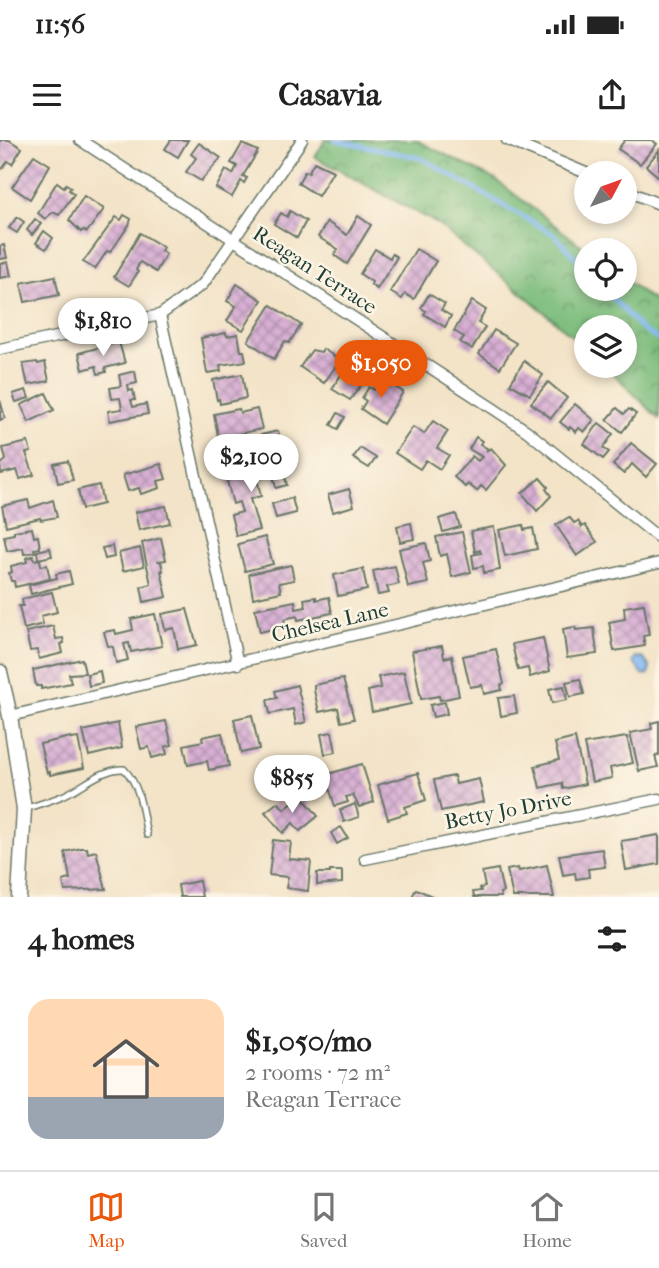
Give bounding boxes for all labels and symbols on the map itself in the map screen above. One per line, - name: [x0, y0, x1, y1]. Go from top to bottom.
- north arrow: [574, 161, 637, 224]
- street label: Reagan Terrace: [249, 221, 381, 319]
- pin: $1,810: [46, 298, 160, 358]
- pin: $1,050: [324, 341, 438, 400]
- pin: $2,100: [194, 434, 308, 494]
- street label: Chelsea Lane: [269, 597, 391, 647]
- pin: $855: [251, 756, 333, 815]
- street label: Betty Jo Drive: [443, 786, 573, 834]

